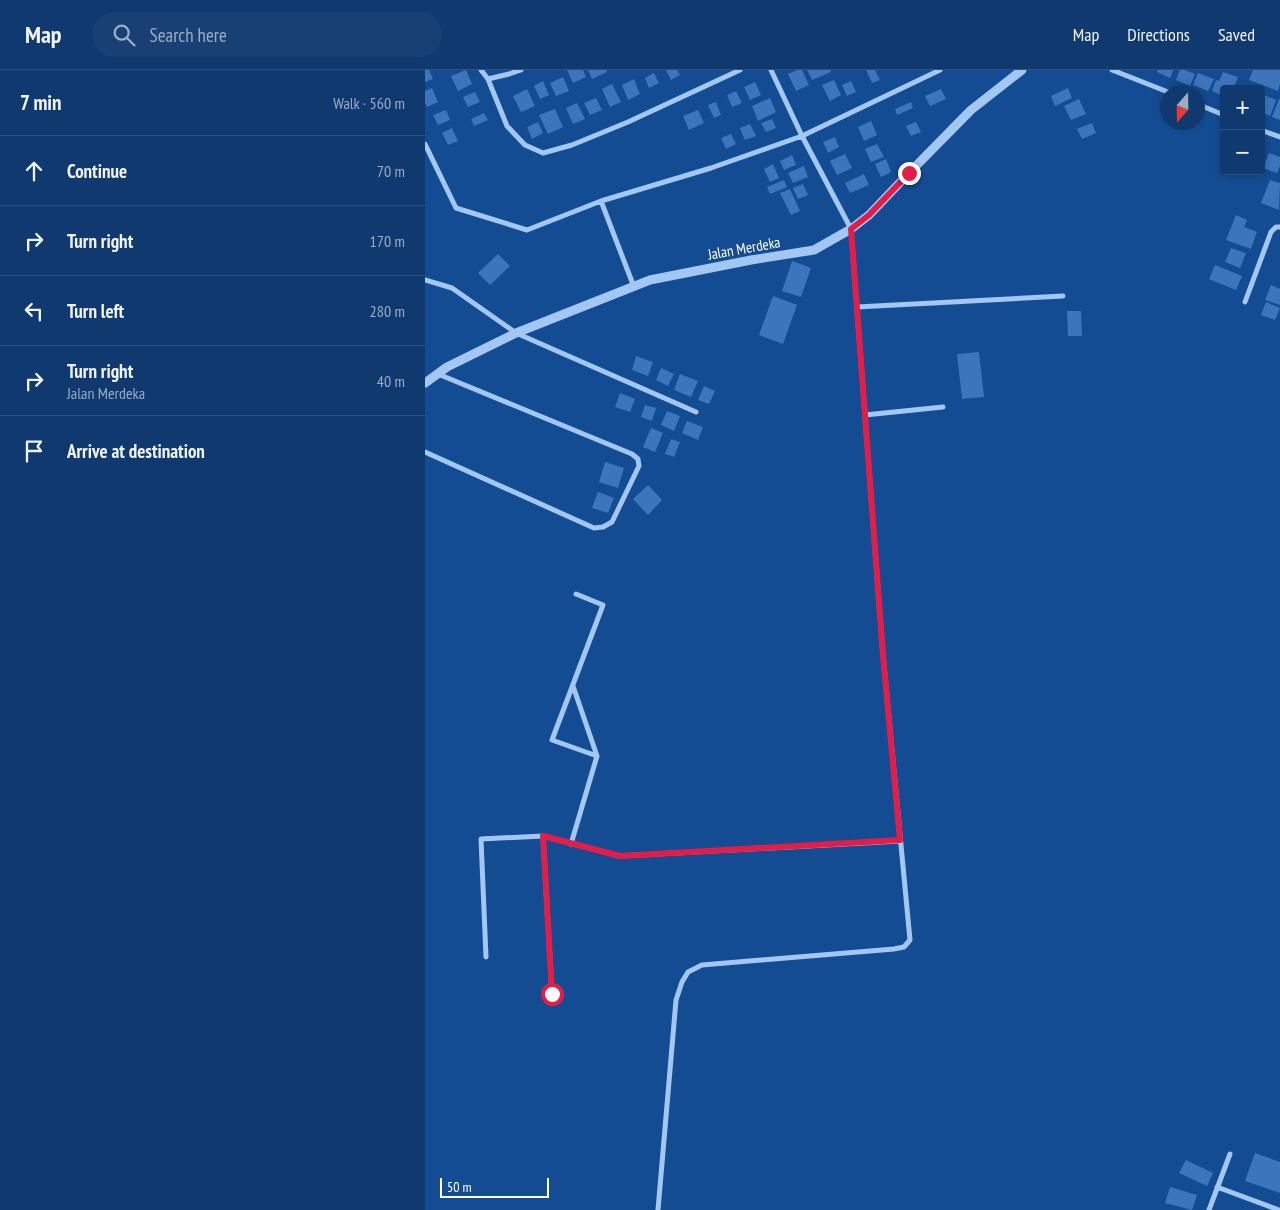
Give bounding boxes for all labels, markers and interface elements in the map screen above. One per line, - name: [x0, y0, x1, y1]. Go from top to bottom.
- search box: [92, 12, 442, 57]
- text: Map: [25, 19, 62, 50]
- icon: search: [110, 21, 138, 49]
- text: Search here: [150, 23, 227, 47]
- text: Map: [1073, 23, 1099, 46]
- text: Directions: [1127, 23, 1190, 46]
- text: Saved: [1218, 23, 1255, 46]
- north arrow: [1160, 85, 1205, 130]
- map controls: [1220, 85, 1265, 175]
- button: +: [1220, 85, 1265, 130]
- text: 7 min: [20, 89, 62, 116]
- text: Walk · 560 m: [333, 93, 405, 113]
- button: −: [1220, 130, 1265, 175]
- icon: ahead: [20, 157, 48, 185]
- text: Continue: [67, 159, 127, 183]
- text: 70 m: [377, 161, 405, 181]
- route end: [898, 162, 921, 185]
- icon: right: [20, 227, 48, 255]
- text: Turn right: [67, 229, 133, 253]
- text: 170 m: [370, 231, 405, 251]
- street label: Jalan Merdeka: [705, 232, 782, 264]
- icon: left: [20, 297, 48, 325]
- text: Turn left: [67, 299, 124, 323]
- text: 280 m: [370, 301, 405, 321]
- text: Turn right: [67, 359, 133, 383]
- icon: right: [20, 367, 48, 395]
- text: 40 m: [377, 371, 405, 391]
- text: Jalan Merdeka: [67, 383, 145, 403]
- icon: arrive: [20, 437, 48, 465]
- text: Arrive at destination: [67, 439, 205, 463]
- route start: [541, 983, 564, 1006]
- scale bar: [440, 1175, 549, 1198]
- text: 50 m: [447, 1178, 472, 1196]

